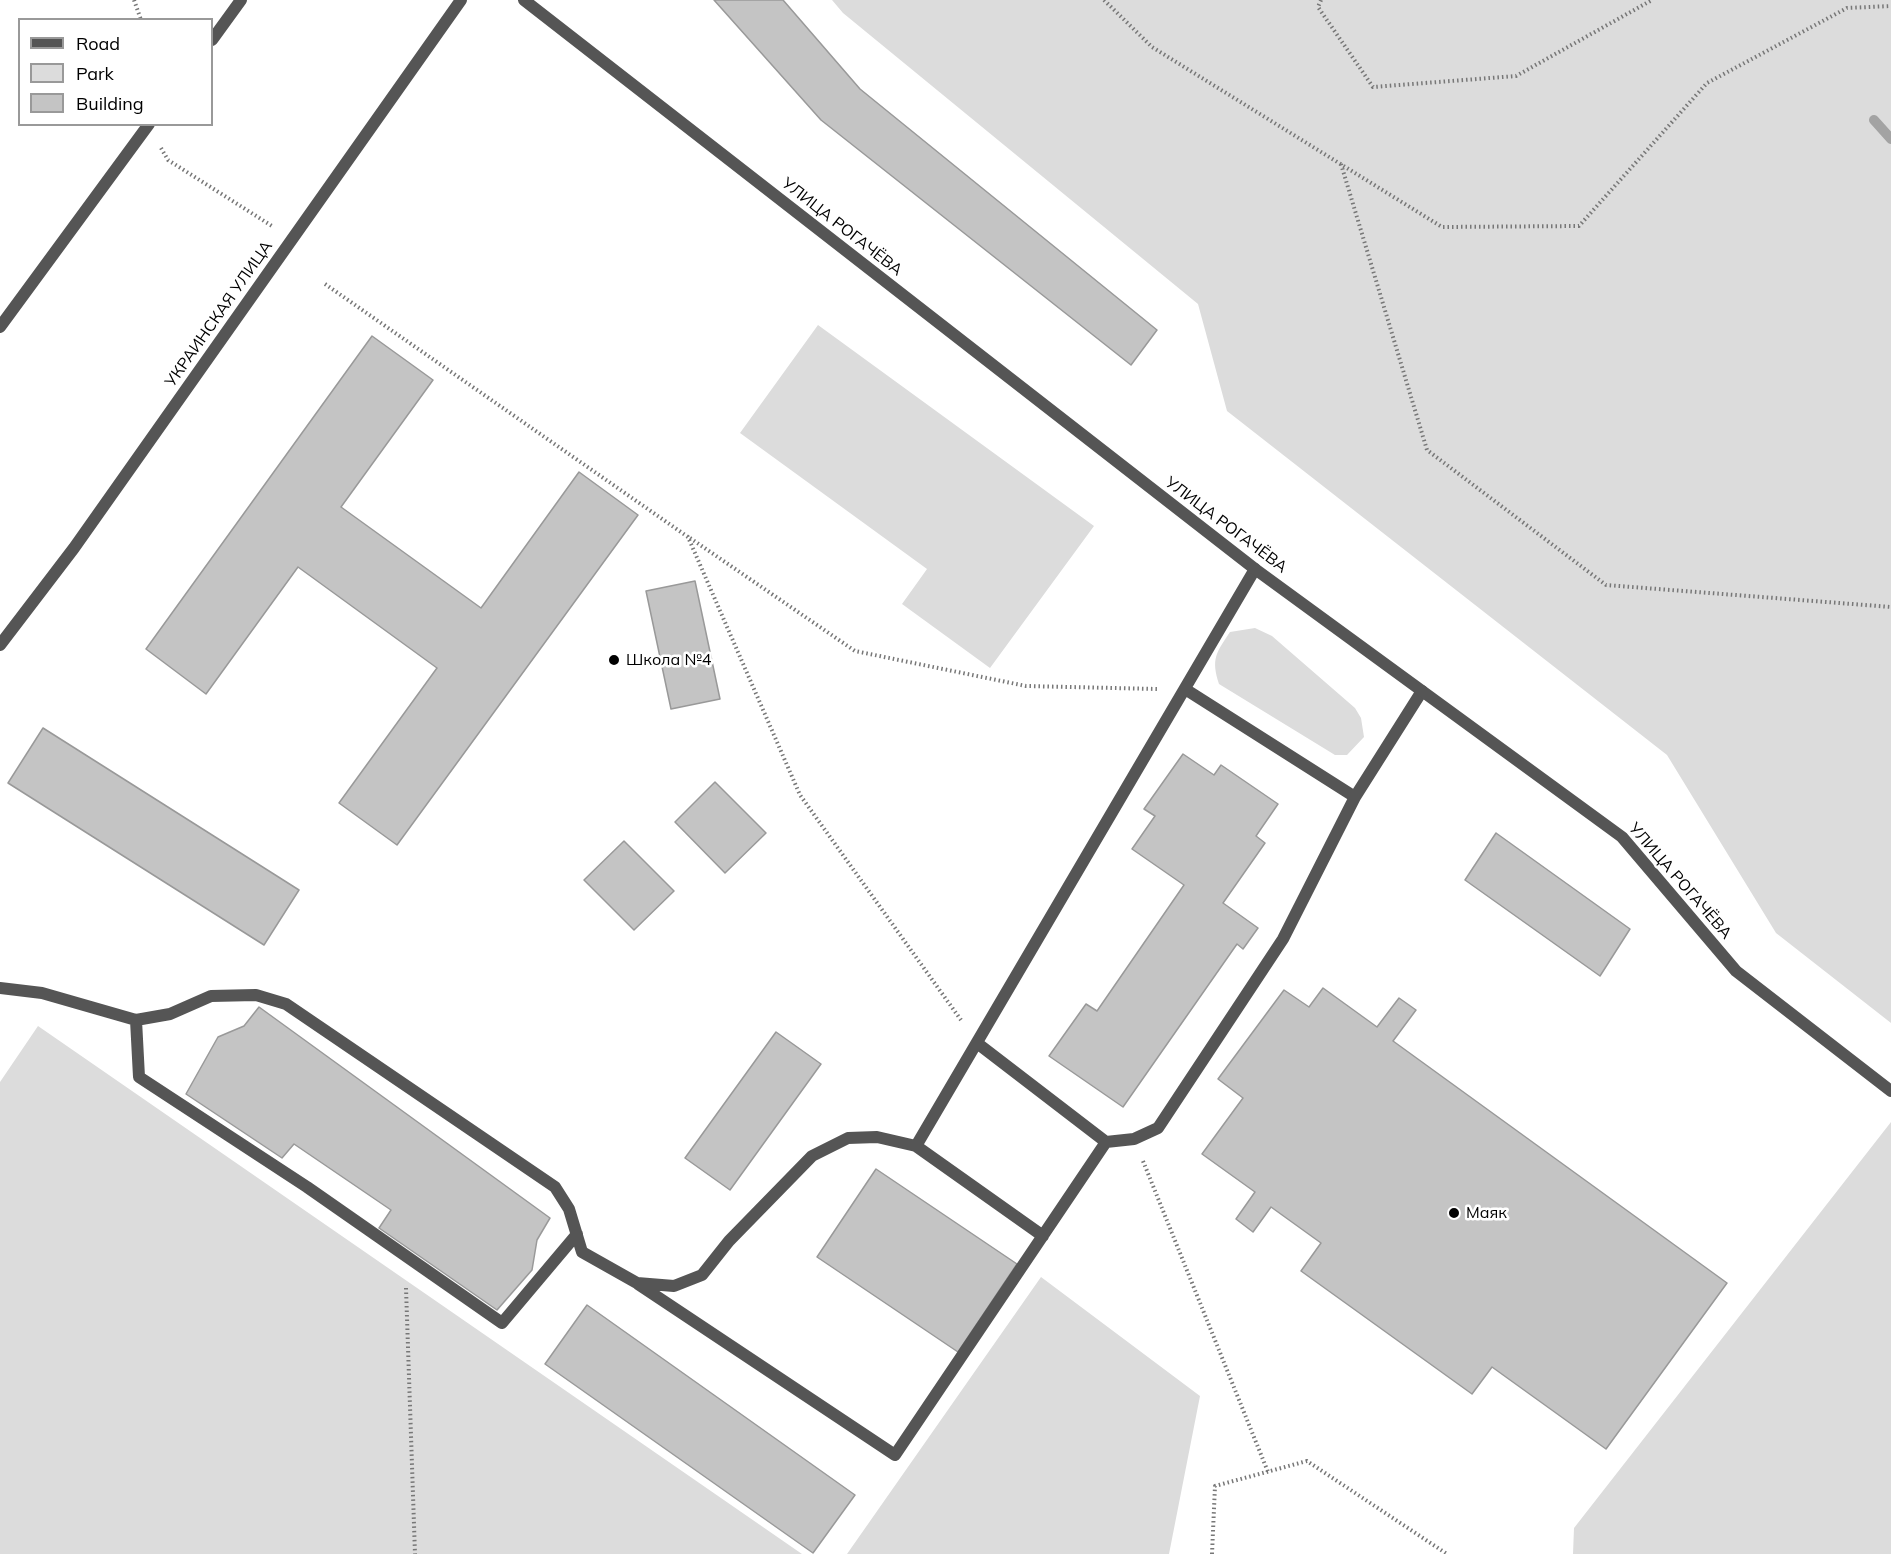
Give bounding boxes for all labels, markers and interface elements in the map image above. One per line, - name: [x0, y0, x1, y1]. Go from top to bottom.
- legend: [18, 18, 213, 126]
- text: Road: [76, 32, 120, 55]
- text: Park: [76, 62, 114, 85]
- text: Building: [76, 92, 144, 115]
- street label: УЛИЦА РОГАЧЁВА: [778, 174, 906, 280]
- street label: УКРАИНСКАЯ УЛИЦА: [161, 237, 277, 391]
- street label: УЛИЦА РОГАЧЁВА: [1161, 473, 1291, 577]
- place label: Школа №4: [626, 650, 711, 670]
- marker: Школа №4: [607, 653, 621, 667]
- street label: УЛИЦА РОГАЧЁВА: [1624, 819, 1736, 943]
- place label: Маяк: [1466, 1203, 1507, 1223]
- marker: Маяк: [1447, 1206, 1461, 1220]

